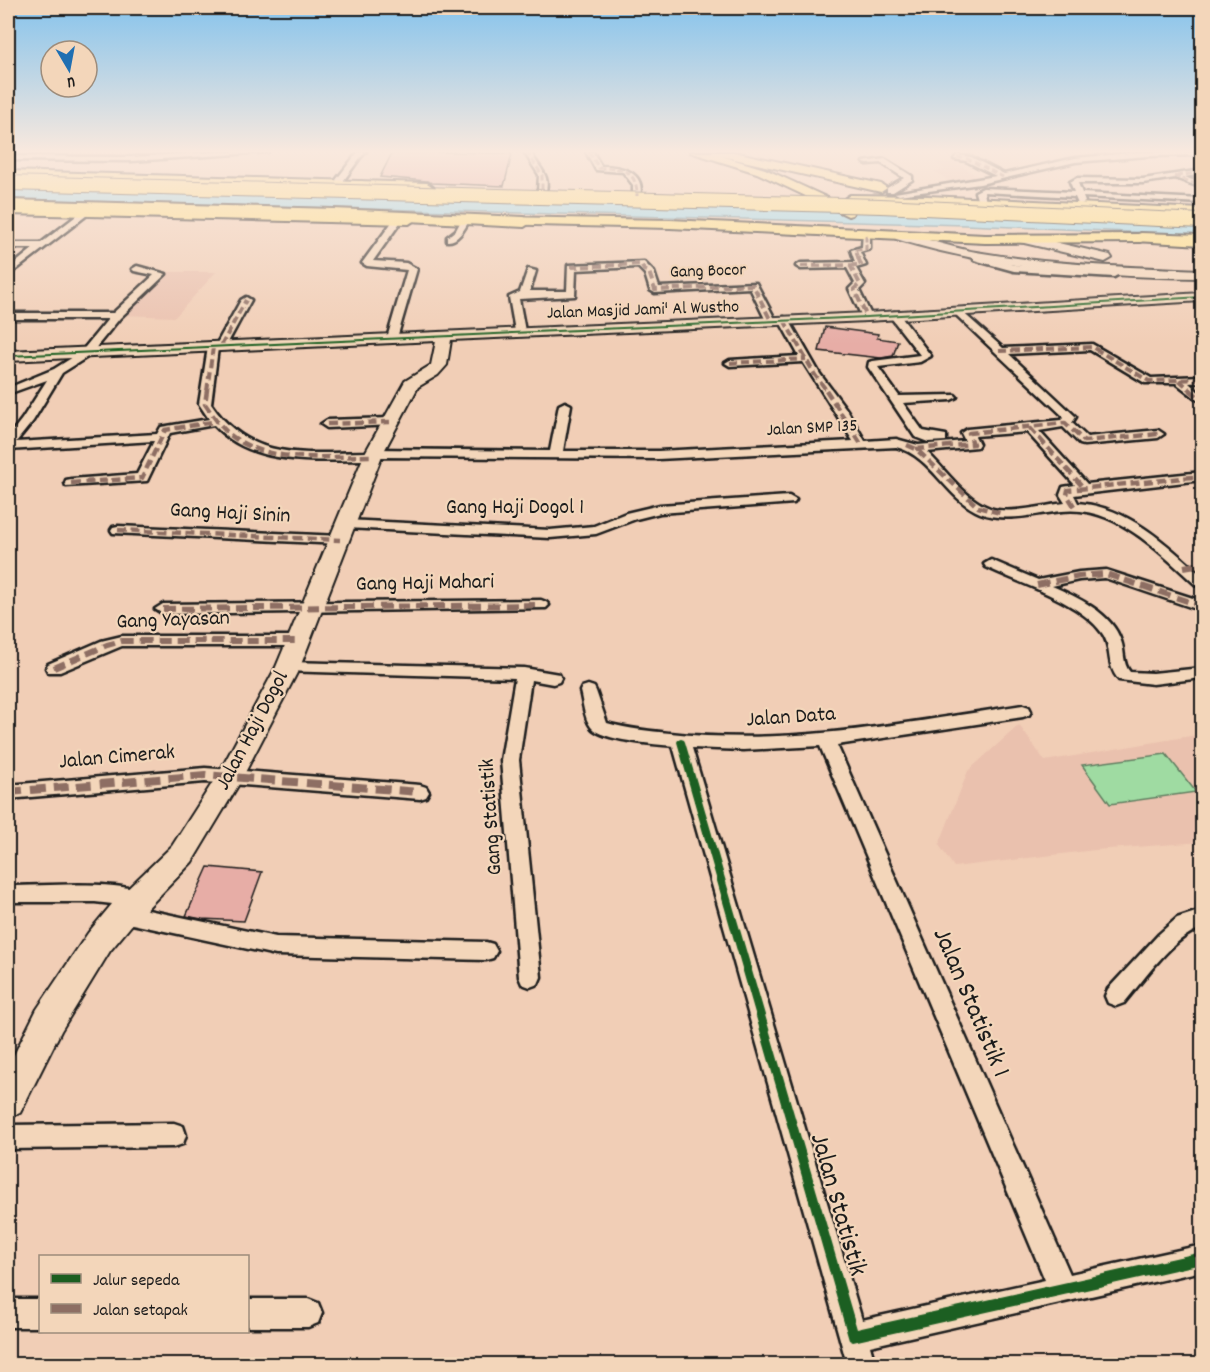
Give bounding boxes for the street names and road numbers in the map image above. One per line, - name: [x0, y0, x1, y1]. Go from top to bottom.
- street label: Gang Bocor: [669, 258, 747, 286]
- street label: Jalan Masjid Jami' Al Wustho: [546, 295, 740, 327]
- street label: Jalan SMP 135: [766, 414, 858, 444]
- street label: Gang Haji Dogol 1: [446, 493, 584, 524]
- street label: Gang Haji Sinin: [169, 495, 291, 533]
- street label: Gang Haji Mahari: [356, 567, 494, 601]
- street label: Gang Yayasan: [116, 604, 230, 638]
- street label: Jalan Haji Dogol: [208, 666, 298, 796]
- street label: Jalan Data: [745, 699, 837, 737]
- street label: Jalan Cimerak: [58, 737, 176, 779]
- street label: Gang Statistik: [472, 758, 512, 876]
- street label: Jalan Statistik 1: [921, 922, 1019, 1084]
- street label: Jalan Statistik: [798, 1129, 876, 1281]

